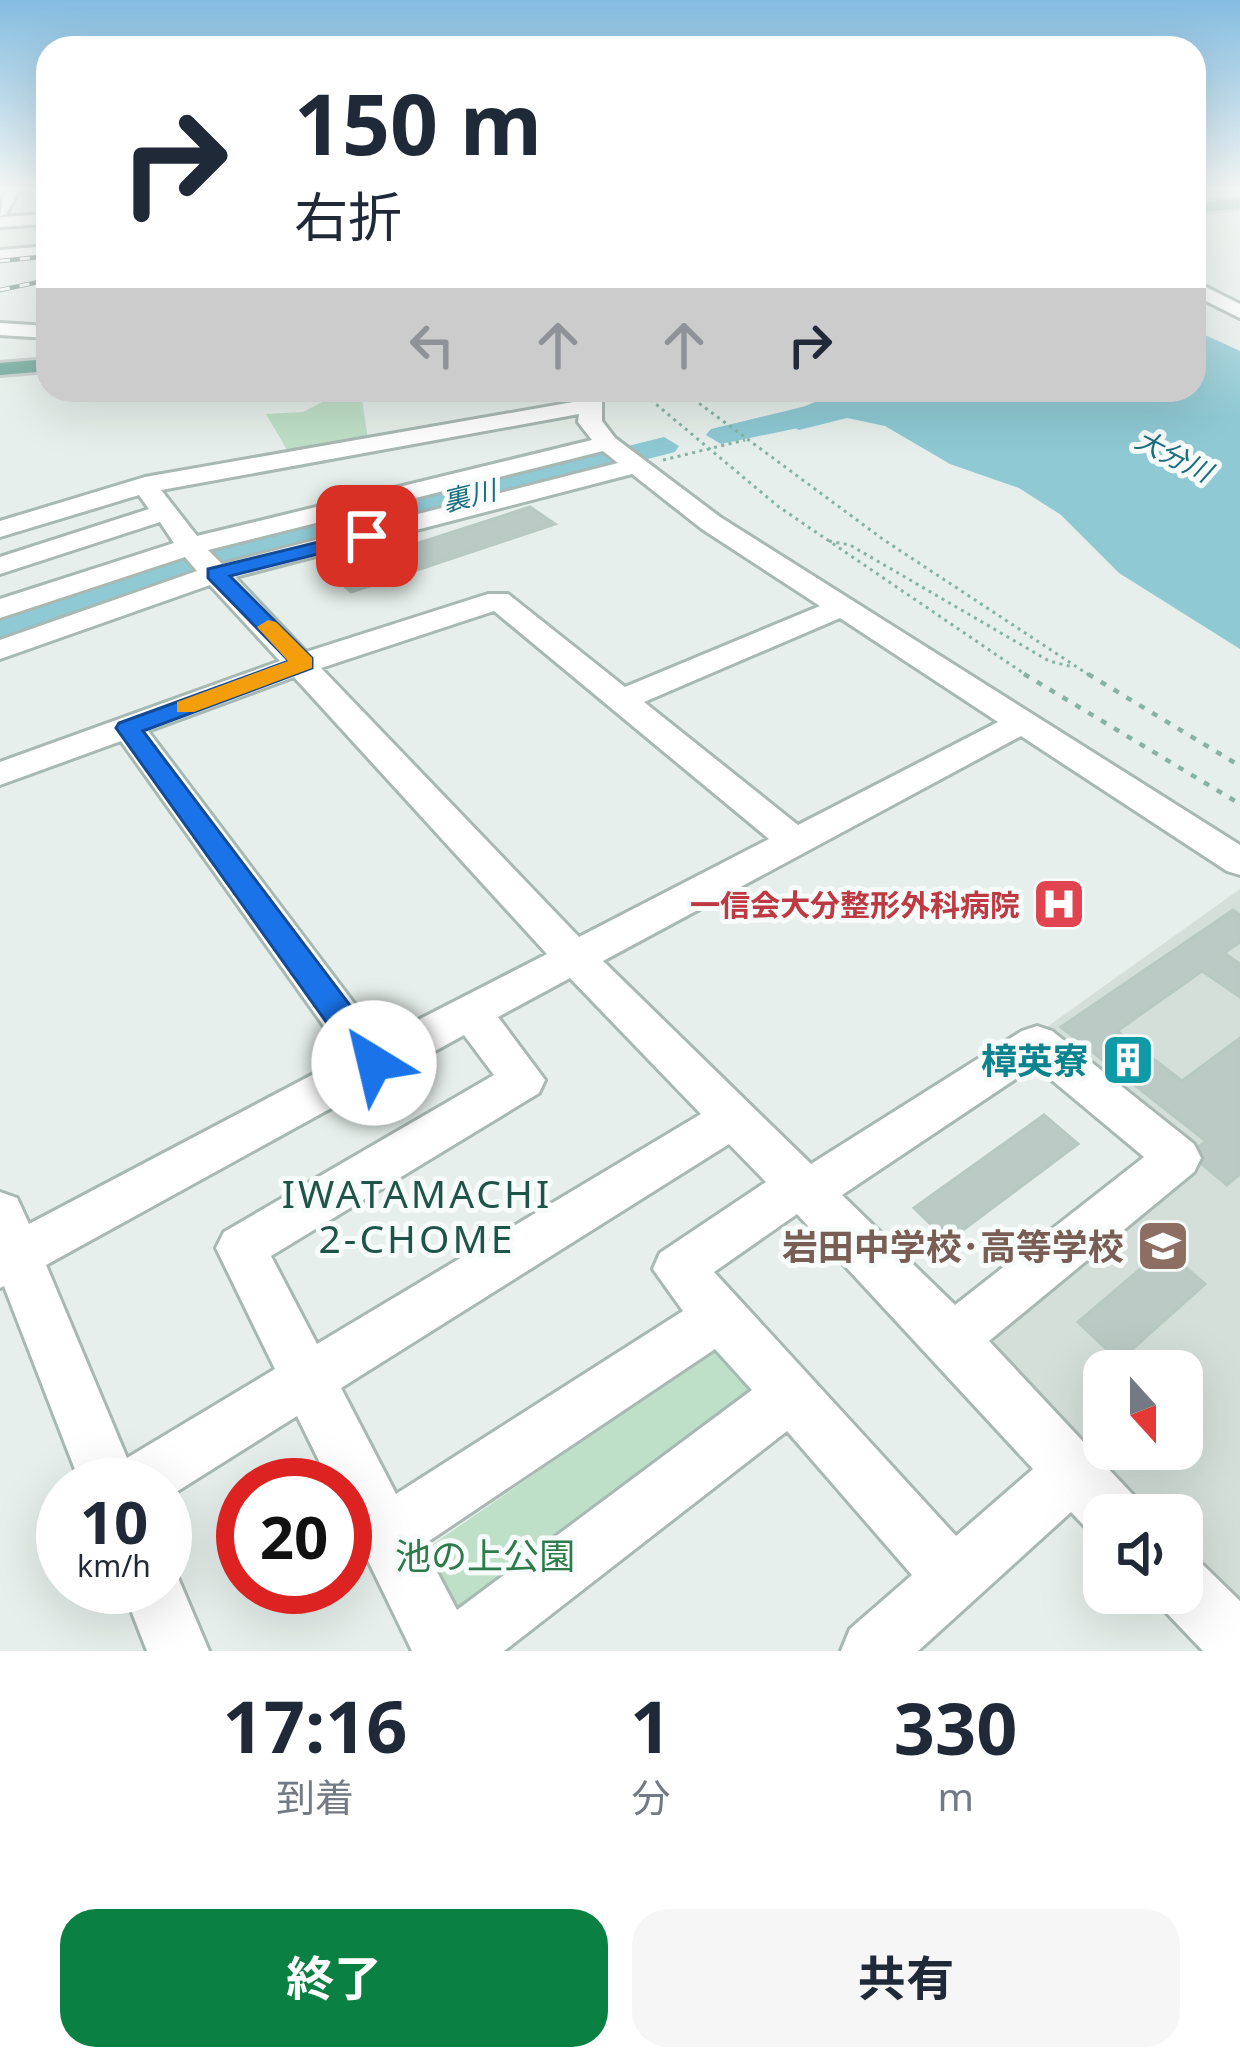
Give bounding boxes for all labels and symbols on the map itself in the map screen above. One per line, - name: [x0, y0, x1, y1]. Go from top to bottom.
- water label: 大分川: [1130, 420, 1221, 491]
- water label: 裏川: [438, 470, 503, 519]
- pin: [316, 485, 418, 587]
- hospital icon: 一信会大分整形外科病院: [1031, 876, 1087, 932]
- place label: 一信会大分整形外科病院: [690, 884, 1020, 925]
- position arrow: [311, 1000, 437, 1126]
- building icon: 樟英寮: [1100, 1032, 1156, 1088]
- place label: 樟英寮: [981, 1036, 1089, 1085]
- district label: IWATAMACHI 2-CHOME: [282, 1166, 552, 1264]
- school or university icon: 岩田中学校･高等学校: [1135, 1218, 1191, 1274]
- place label: 岩田中学校･高等学校: [782, 1222, 1124, 1271]
- north arrow: [1083, 1350, 1203, 1470]
- speed limit sign: 20: [216, 1458, 372, 1614]
- park label: 池の上公園: [395, 1531, 575, 1580]

